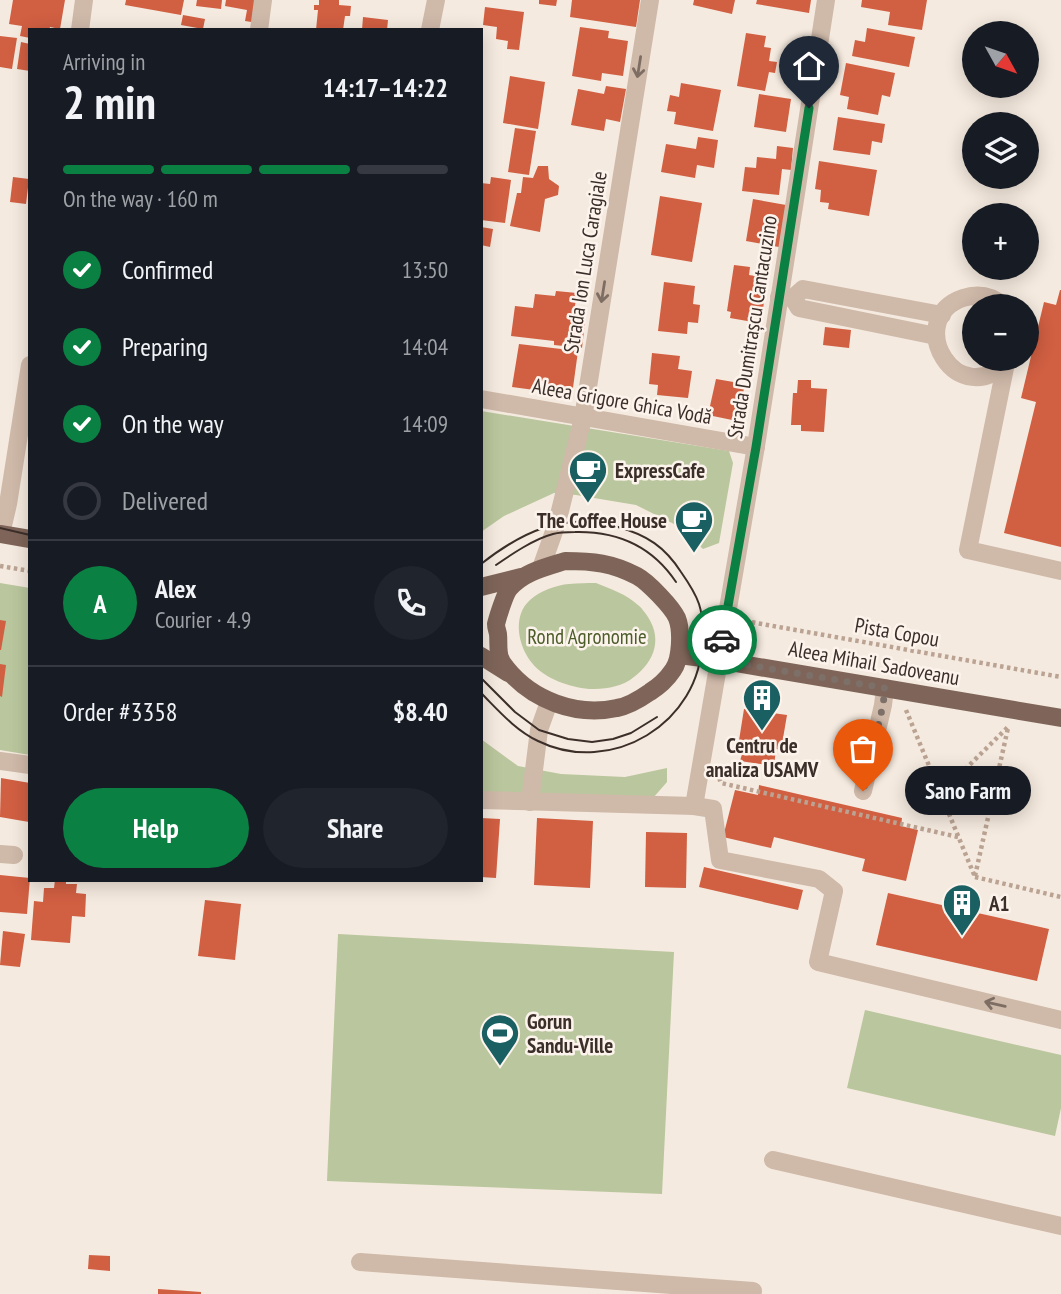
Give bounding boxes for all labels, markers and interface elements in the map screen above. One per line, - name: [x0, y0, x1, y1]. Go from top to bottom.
- north arrow: [962, 21, 1040, 98]
- map controls: [962, 21, 1039, 371]
- pin: [779, 36, 839, 108]
- text: Arriving in: [63, 47, 145, 76]
- icon: home: [790, 47, 828, 85]
- one-way arrow: [632, 56, 645, 78]
- text: 14:17–14:22: [323, 71, 448, 104]
- text: 2 min: [63, 72, 156, 132]
- button: layers: [962, 112, 1039, 189]
- street label: Strada Ion Luca Caragiale: [557, 169, 613, 355]
- text: On the way · 160 m: [63, 184, 218, 213]
- button: +: [962, 203, 1039, 280]
- street label: Strada Dumitrașcu Cantacuzino: [721, 214, 783, 440]
- icon: check: [63, 251, 101, 289]
- text: Confirmed: [122, 253, 213, 286]
- text: 13:50: [402, 255, 448, 284]
- one-way arrow: [596, 280, 609, 303]
- button: −: [962, 294, 1039, 371]
- icon: check: [63, 328, 101, 366]
- text: Preparing: [122, 330, 208, 363]
- text: 14:04: [402, 332, 448, 361]
- street label: Aleea Grigore Ghica Vodă: [530, 372, 714, 430]
- icon: check: [63, 405, 101, 443]
- text: On the way: [122, 407, 224, 440]
- text: 14:09: [402, 409, 448, 438]
- cafe icon: ExpressCafe: [567, 449, 609, 504]
- place label: ExpressCafe: [615, 457, 705, 484]
- text: Delivered: [122, 484, 208, 517]
- cafe icon: The Coffee House: [673, 499, 715, 554]
- place label: The Coffee House: [537, 507, 667, 534]
- button: phone: [374, 566, 448, 640]
- text: Alex: [155, 572, 196, 605]
- text: A: [93, 587, 107, 620]
- text: Courier · 4.9: [155, 605, 251, 634]
- courier: [687, 605, 757, 675]
- street label: Pista Copou: [853, 611, 941, 653]
- icon: car: [703, 621, 741, 659]
- park label: Rond Agronomie: [527, 623, 647, 650]
- street label: Aleea Mihail Sadoveanu: [786, 635, 962, 691]
- building icon: Centru de analiza USAMV: [741, 677, 783, 732]
- text: Order #3358: [63, 695, 178, 728]
- text: $8.40: [393, 695, 448, 728]
- pin: [833, 719, 893, 791]
- icon: bag: [844, 730, 882, 768]
- place label: Centru de analiza USAMV: [706, 732, 819, 783]
- callout: Sano Farm: [905, 766, 1031, 816]
- text: Sano Farm: [925, 776, 1011, 805]
- button: Help: [63, 788, 249, 868]
- button: Share: [263, 788, 448, 868]
- building icon: A1: [941, 882, 983, 937]
- place label: A1: [988, 890, 1010, 917]
- one-way arrow: [984, 997, 1006, 1010]
- place label: Gorun Sandu-Ville: [527, 1008, 613, 1059]
- sports icon: Gorun Sandu-Ville: [479, 1012, 521, 1067]

